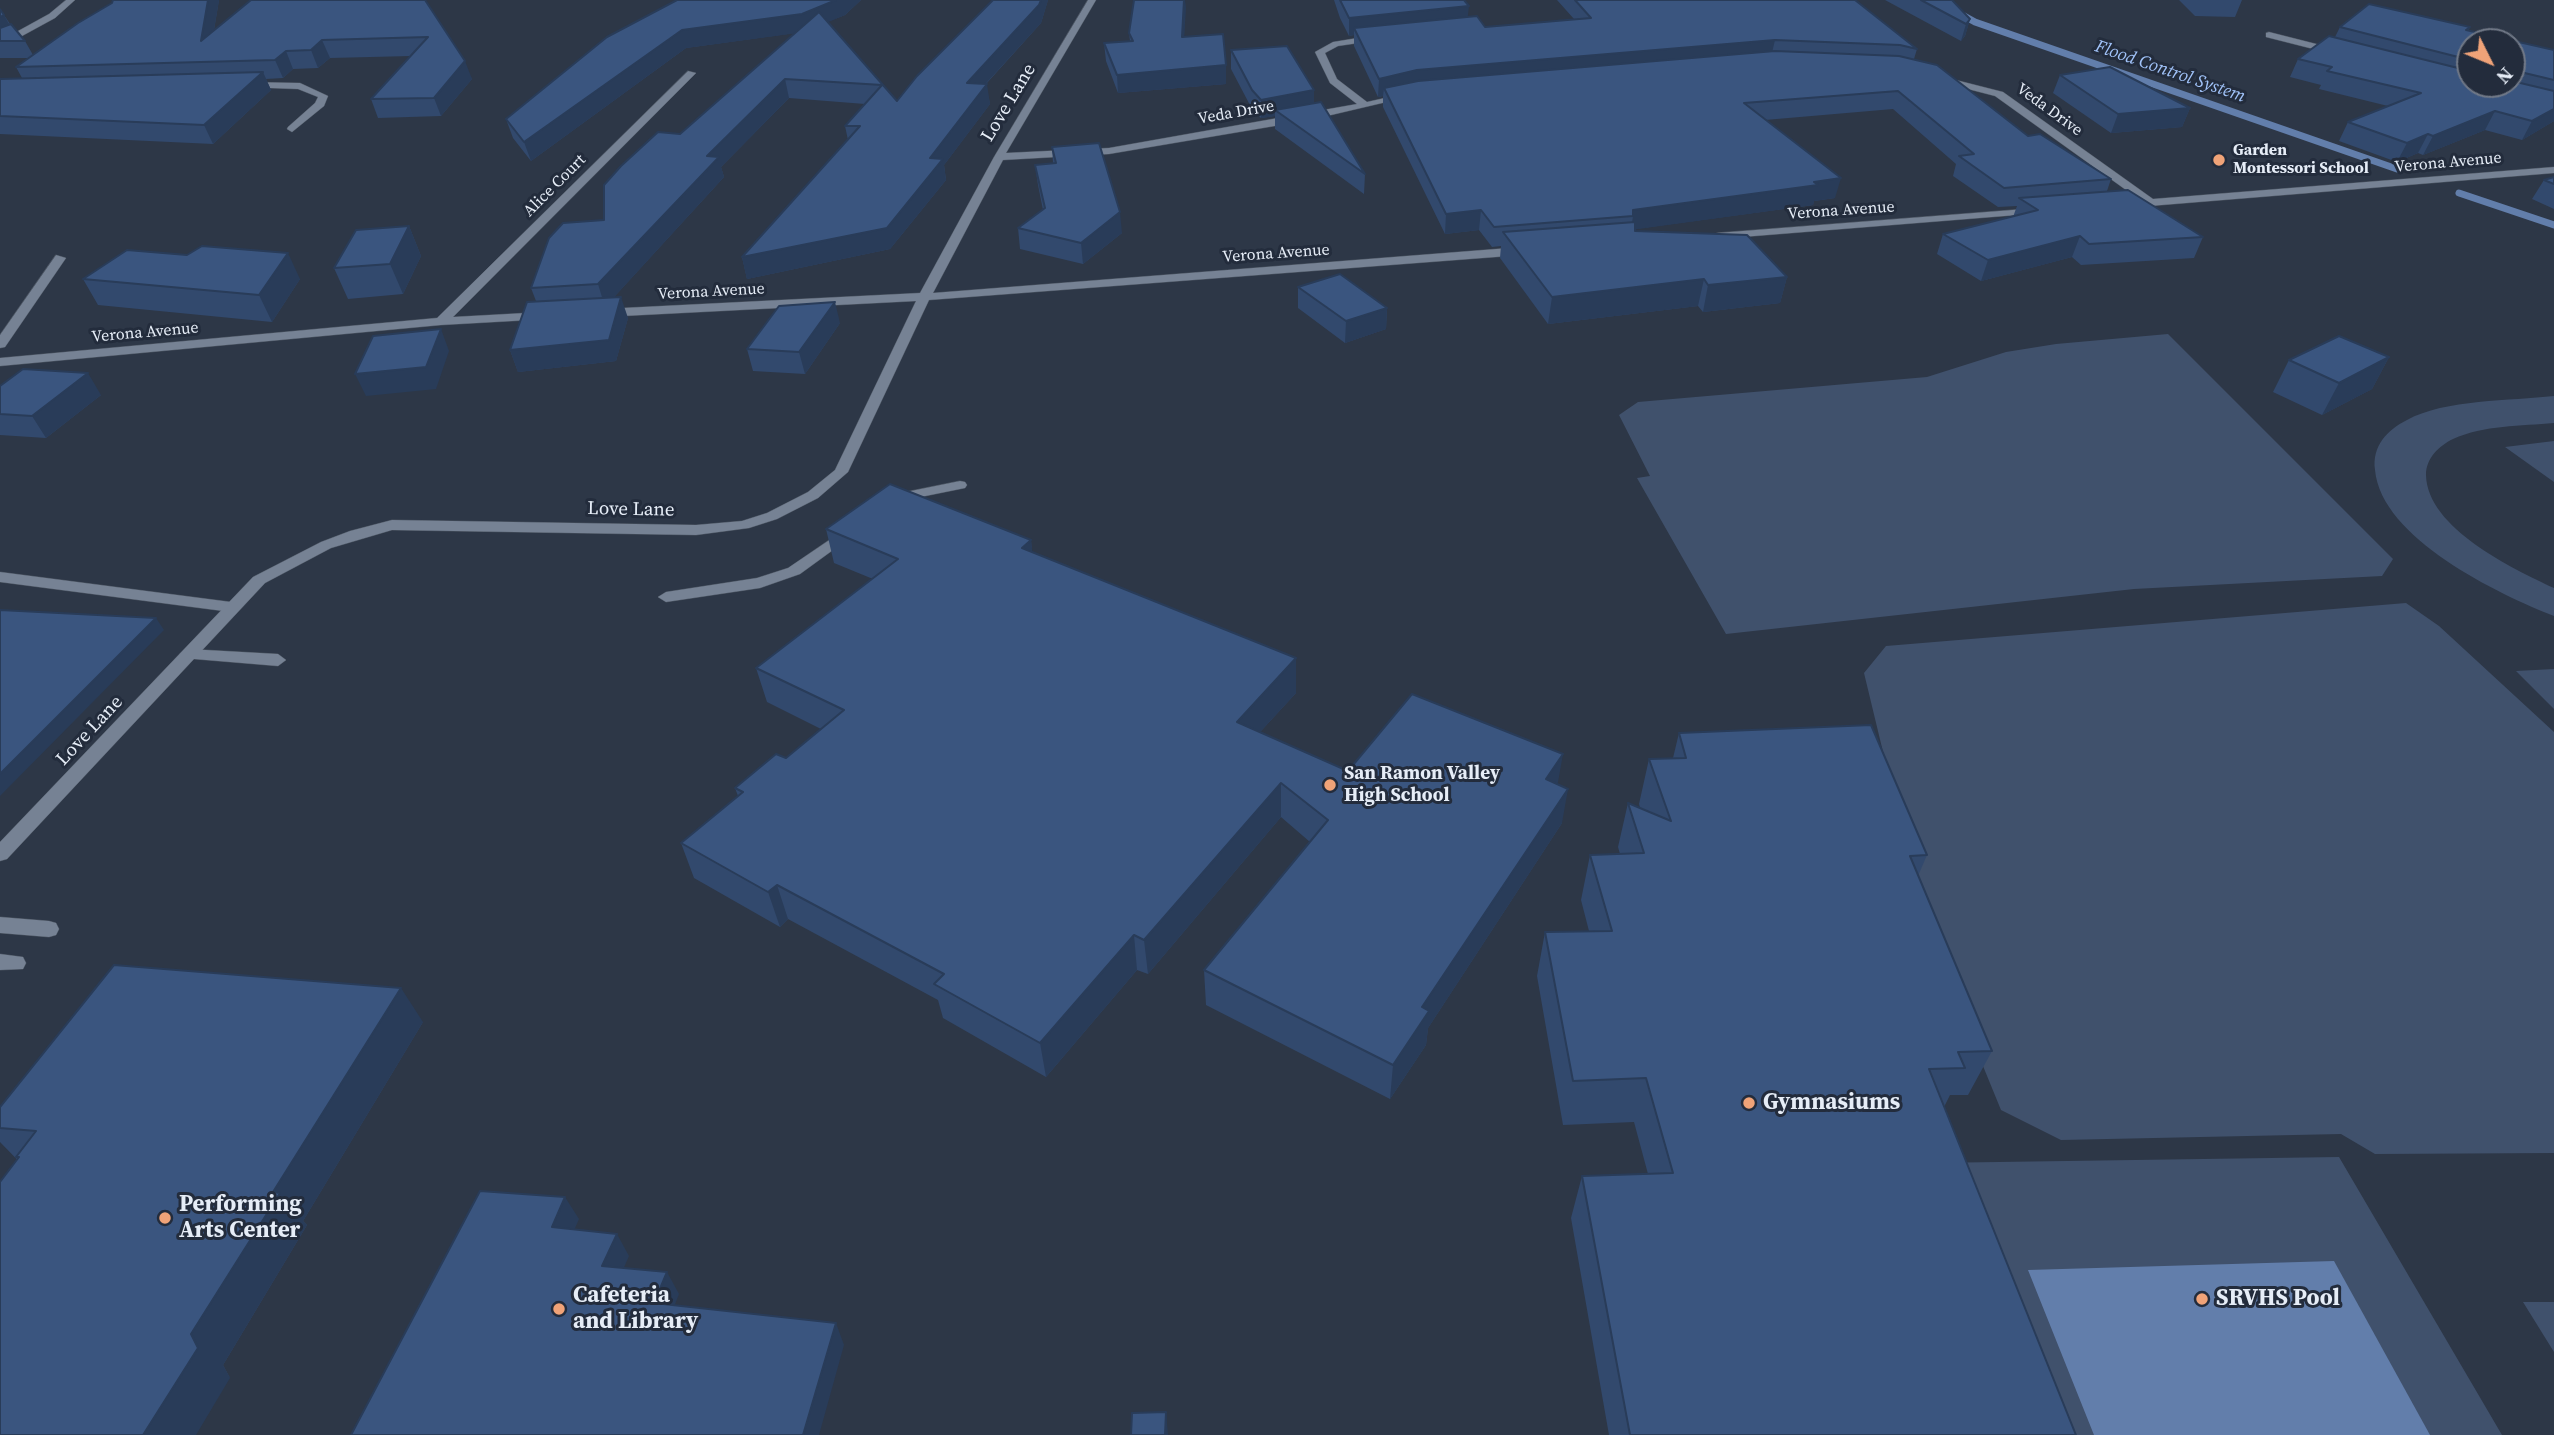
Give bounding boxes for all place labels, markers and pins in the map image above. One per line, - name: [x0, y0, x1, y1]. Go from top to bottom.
- place label: Garden Montessori School: [2233, 141, 2369, 179]
- marker: Garden Montessori School: [2211, 152, 2227, 168]
- place label: San Ramon Valley High School: [1344, 763, 1500, 807]
- marker: San Ramon Valley High School: [1322, 777, 1338, 793]
- place label: Gymnasiums: [1763, 1089, 1900, 1117]
- marker: Gymnasiums: [1741, 1095, 1757, 1111]
- place label: Performing Arts Center: [179, 1191, 302, 1245]
- marker: Performing Arts Center: [157, 1210, 173, 1226]
- place label: Cafeteria and Library: [573, 1282, 698, 1336]
- place label: SRVHS Pool: [2216, 1285, 2340, 1313]
- marker: SRVHS Pool: [2194, 1291, 2210, 1307]
- marker: Cafeteria and Library: [551, 1301, 567, 1317]

